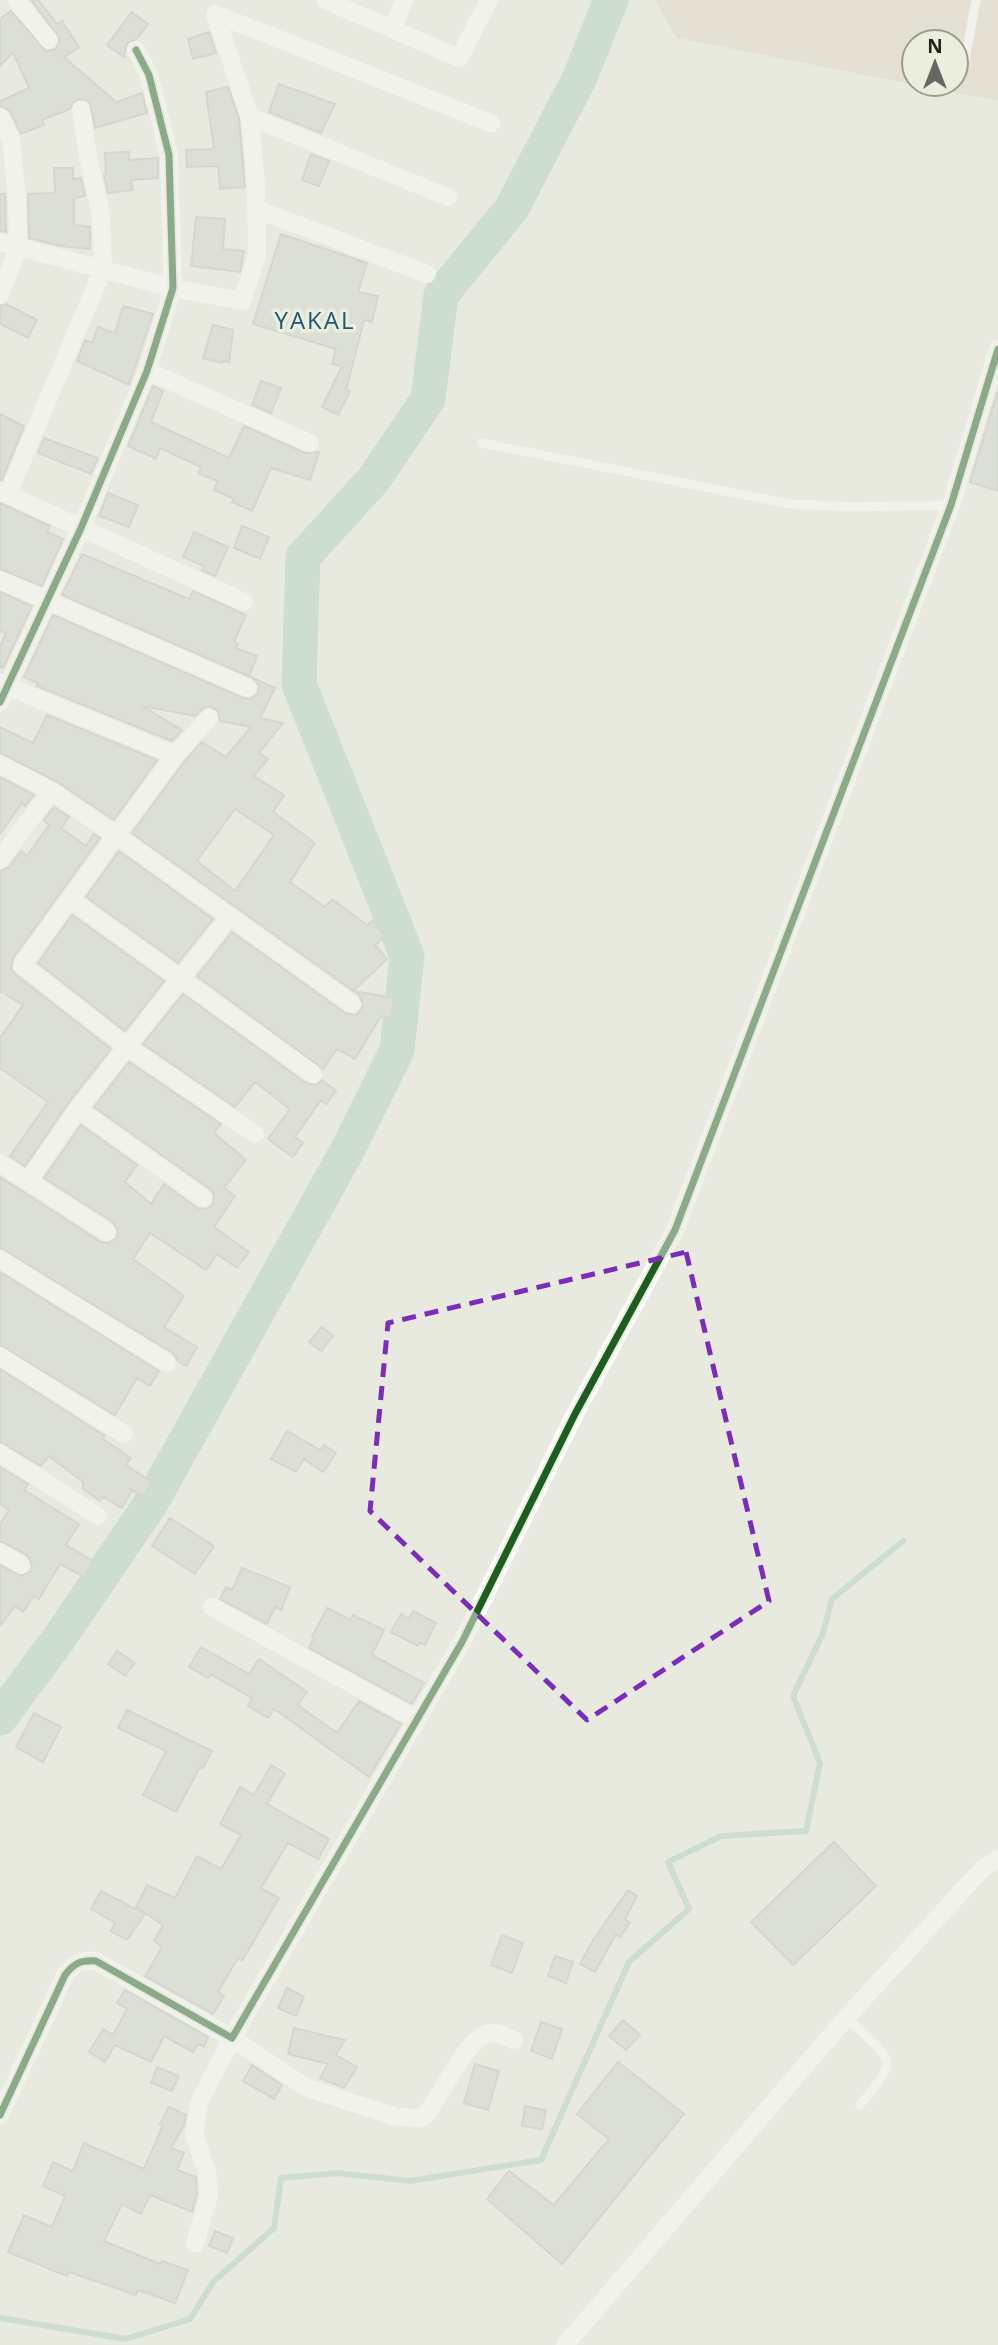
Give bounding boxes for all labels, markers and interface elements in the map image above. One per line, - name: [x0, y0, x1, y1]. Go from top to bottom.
- north arrow: [900, 28, 970, 98]
- text: N: [927, 33, 943, 59]
- district label: YAKAL: [275, 303, 356, 336]

